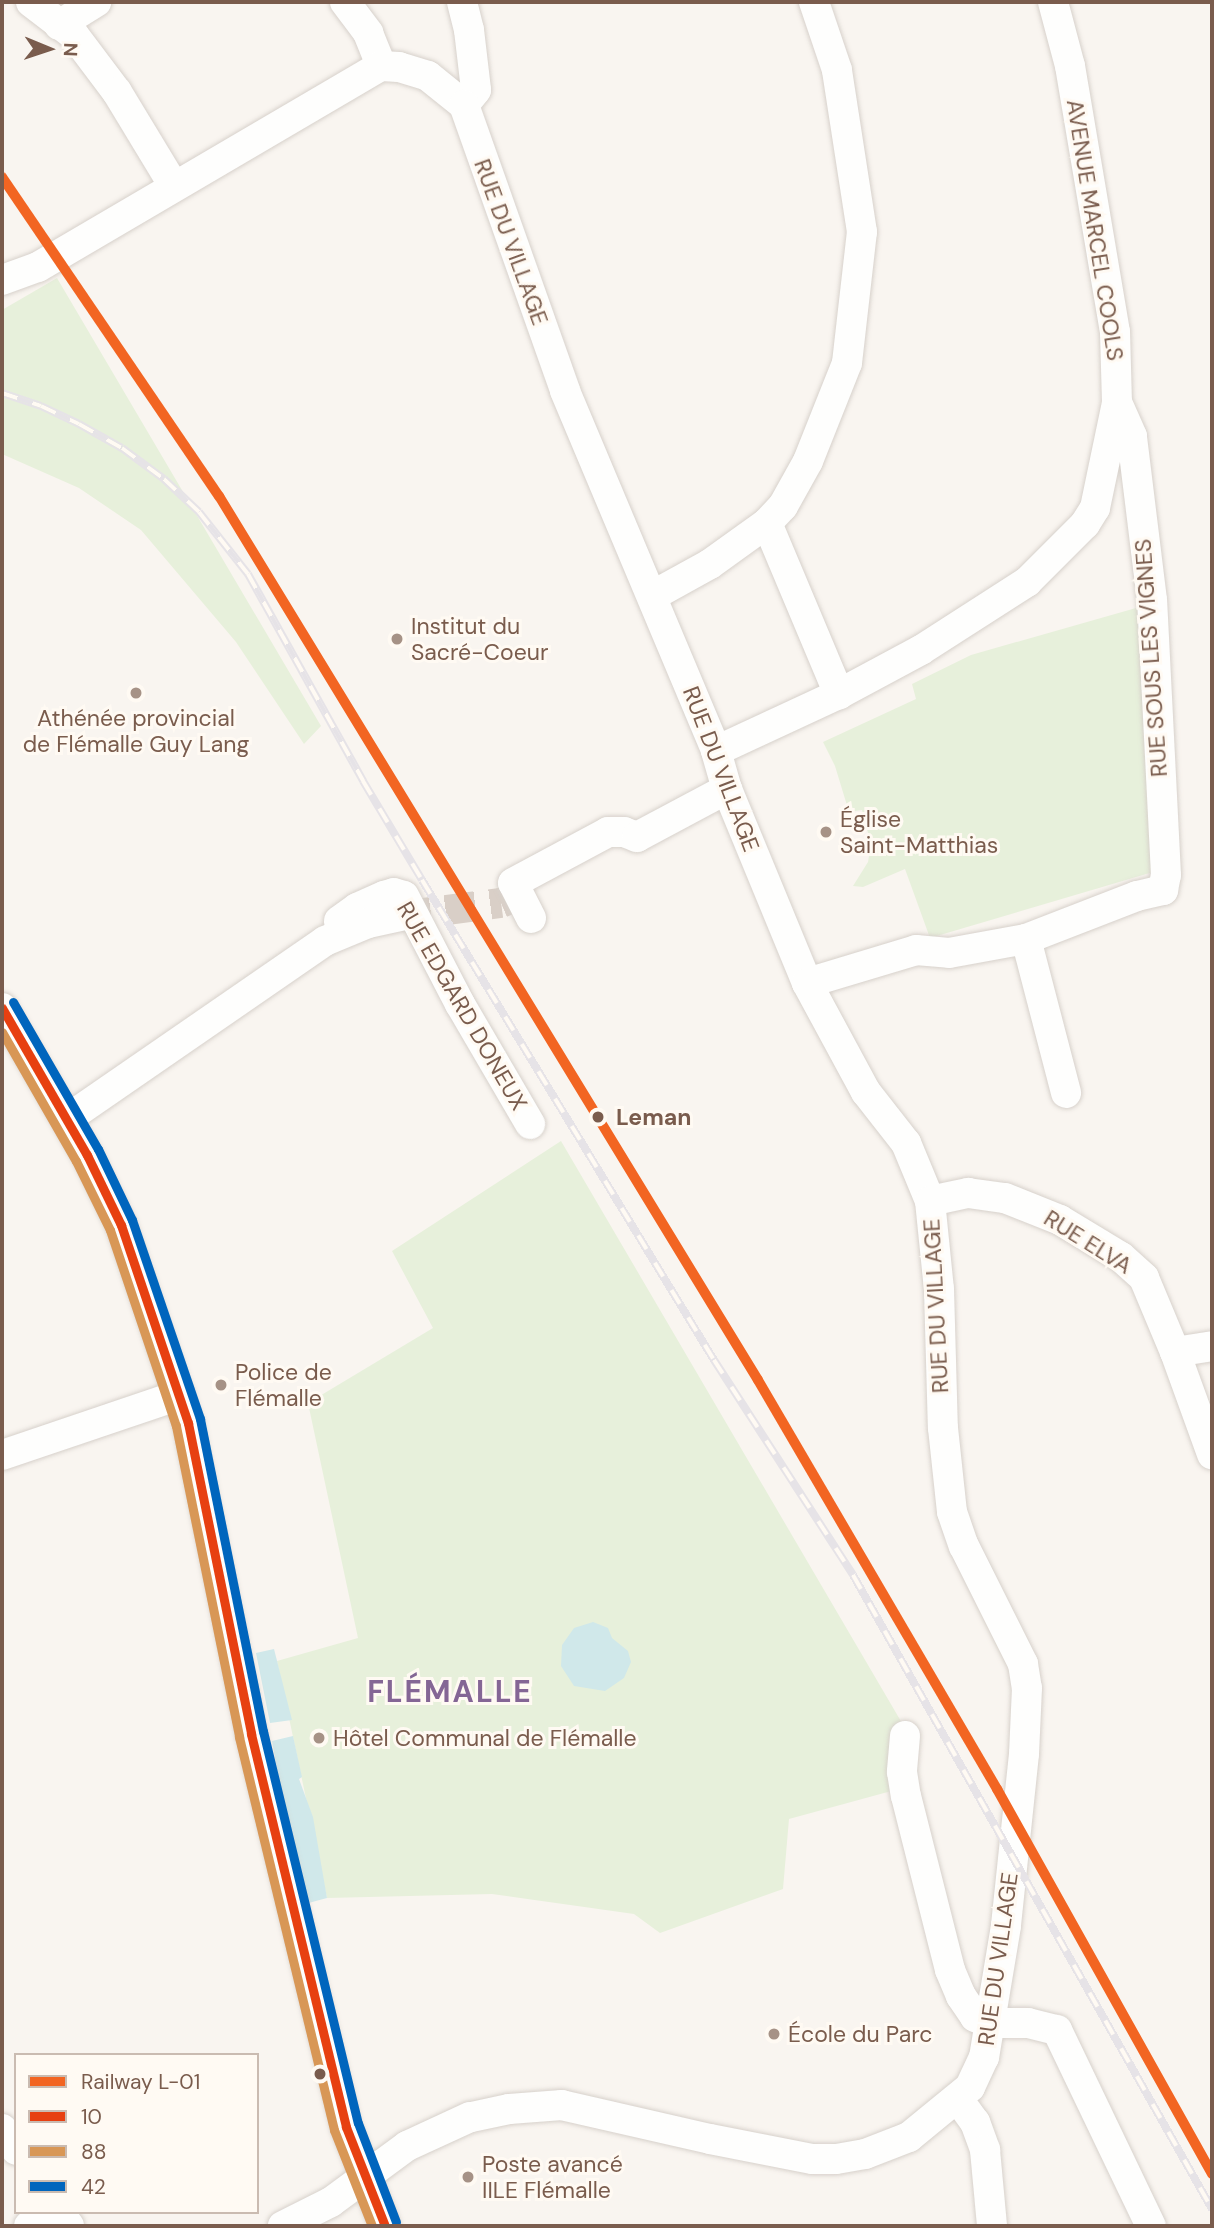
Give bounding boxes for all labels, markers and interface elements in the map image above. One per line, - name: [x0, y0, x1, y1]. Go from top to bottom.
- north arrow: [14, 14, 84, 84]
- text: N: [58, 42, 83, 57]
- street label: AVENUE MARCEL COOLS: [1061, 97, 1129, 363]
- street label: RUE DU VILLAGE: [468, 155, 554, 329]
- street label: RUE SOUS LES VIGNES: [1129, 538, 1173, 778]
- place label: Institut du Sacré-Coeur: [411, 612, 548, 666]
- marker: Institut du Sacré-Coeur: [389, 631, 405, 647]
- street label: RUE DU VILLAGE: [677, 683, 765, 855]
- marker: Athénée provincial de Flémalle Guy Lang: [128, 685, 144, 701]
- place label: Athénée provincial de Flémalle Guy Lang: [23, 704, 249, 758]
- place label: Église Saint-Matthias: [840, 805, 998, 859]
- marker: Église Saint-Matthias: [818, 824, 834, 840]
- street label: RUE EDGARD DONEUX: [391, 897, 533, 1115]
- place label: Leman: [616, 1103, 691, 1131]
- marker: Leman: [587, 1106, 609, 1128]
- street label: RUE ELVA: [1039, 1204, 1137, 1280]
- street label: RUE DU VILLAGE: [918, 1218, 954, 1394]
- place label: Police de Flémalle: [235, 1358, 332, 1412]
- marker: Police de Flémalle: [213, 1377, 229, 1393]
- district label: FLÉMALLE: [368, 1674, 532, 1710]
- place label: Hôtel Communal de Flémalle: [333, 1724, 637, 1752]
- marker: Hôtel Communal de Flémalle: [311, 1730, 327, 1746]
- street label: RUE DU VILLAGE: [972, 1871, 1024, 2047]
- place label: École du Parc: [788, 2020, 932, 2048]
- marker: École du Parc: [766, 2026, 782, 2042]
- legend: [14, 2053, 259, 2214]
- unlabelled marker: [313, 2067, 327, 2081]
- text: Railway L-01: [81, 2068, 200, 2096]
- text: 10: [81, 2103, 102, 2131]
- text: 88: [81, 2138, 107, 2166]
- place label: Poste avancé IILE Flémalle: [482, 2150, 623, 2204]
- marker: Poste avancé IILE Flémalle: [460, 2169, 476, 2185]
- text: 42: [81, 2173, 106, 2201]

